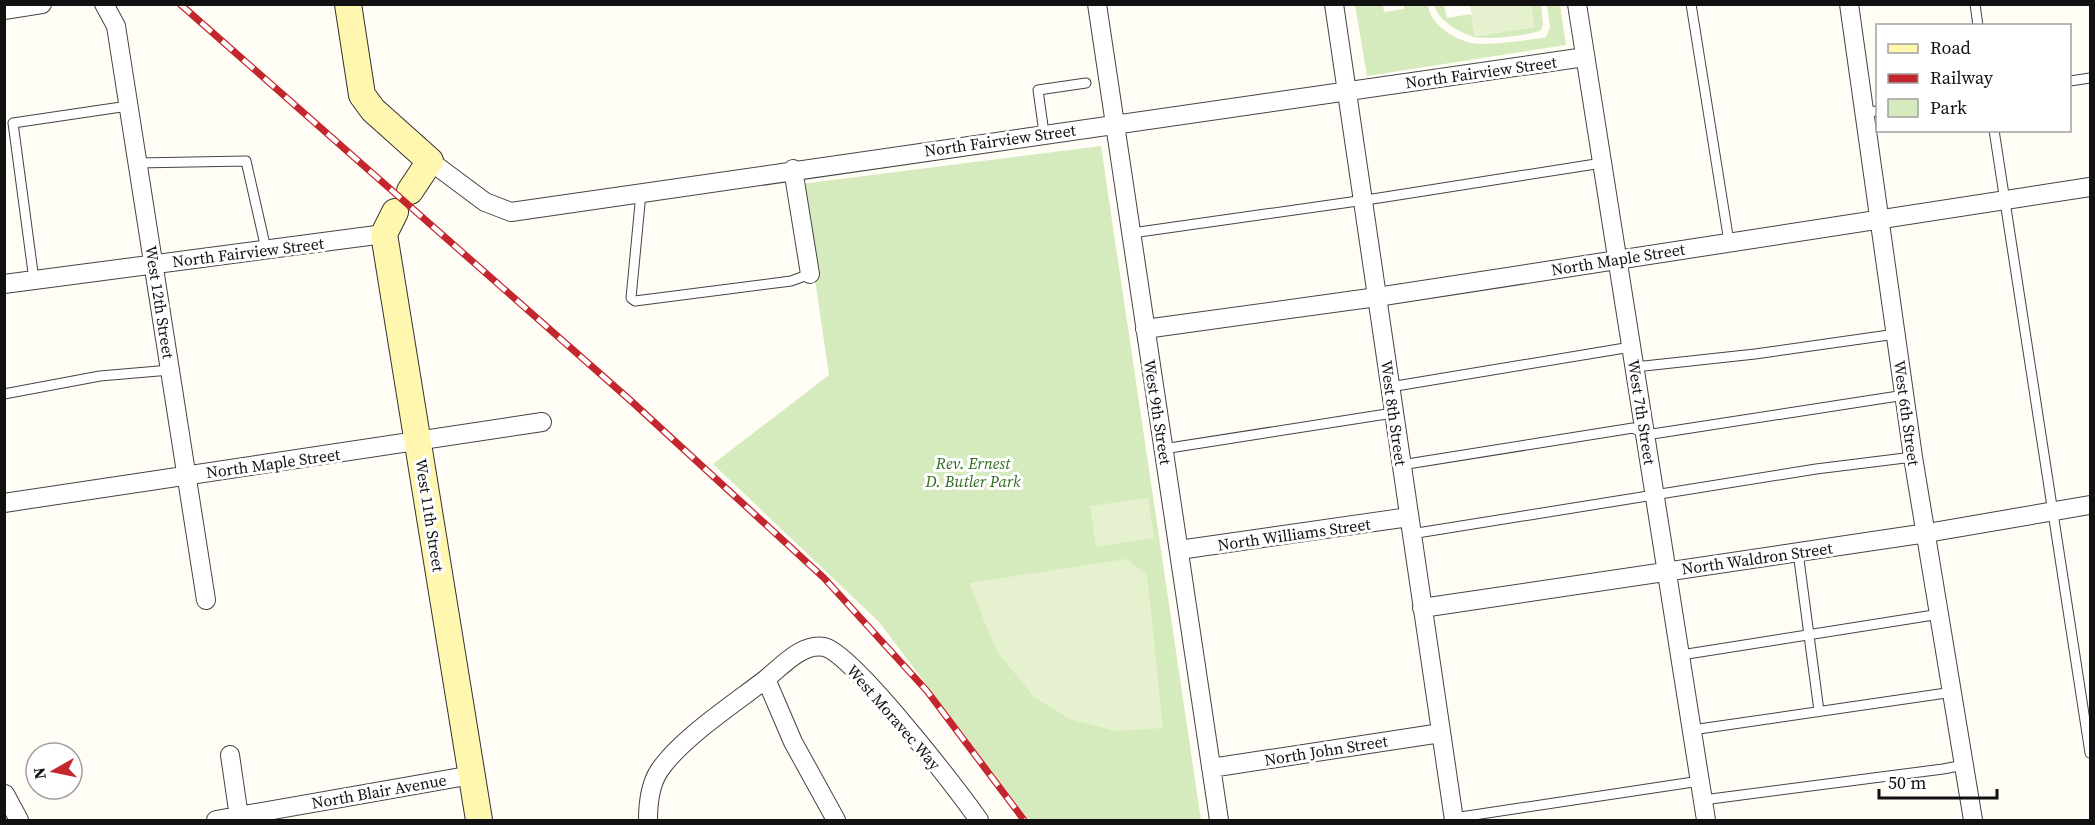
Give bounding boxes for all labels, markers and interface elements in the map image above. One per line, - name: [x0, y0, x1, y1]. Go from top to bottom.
- legend: [1876, 24, 2071, 132]
- text: Road: [1930, 35, 1971, 60]
- street label: North Fairview Street: [1404, 50, 1559, 94]
- text: Railway: [1930, 65, 1994, 90]
- text: Park: [1930, 95, 1967, 120]
- street label: North Fairview Street: [923, 118, 1078, 162]
- street label: North Fairview Street: [171, 232, 326, 272]
- street label: North Maple Street: [1550, 237, 1687, 280]
- street label: West 12th Street: [140, 244, 180, 361]
- street label: West 9th Street: [1139, 358, 1177, 467]
- street label: West 7th Street: [1623, 358, 1661, 467]
- street label: West 8th Street: [1376, 359, 1412, 468]
- street label: West 6th Street: [1889, 359, 1925, 468]
- street label: North Maple Street: [205, 443, 342, 483]
- park label: Rev. Ernest D. Butler Park: [925, 452, 1021, 492]
- street label: West 11th Street: [410, 457, 450, 574]
- street label: North Williams Street: [1216, 512, 1373, 556]
- street label: North Waldron Street: [1680, 536, 1835, 579]
- street label: West Moravec Way: [842, 660, 946, 775]
- street label: North John Street: [1263, 729, 1390, 771]
- north arrow: [24, 741, 84, 801]
- scale bar: [1879, 762, 1998, 800]
- text: N: [27, 766, 51, 781]
- street label: North Blair Avenue: [310, 768, 448, 814]
- text: 50 m: [1888, 770, 1926, 795]

